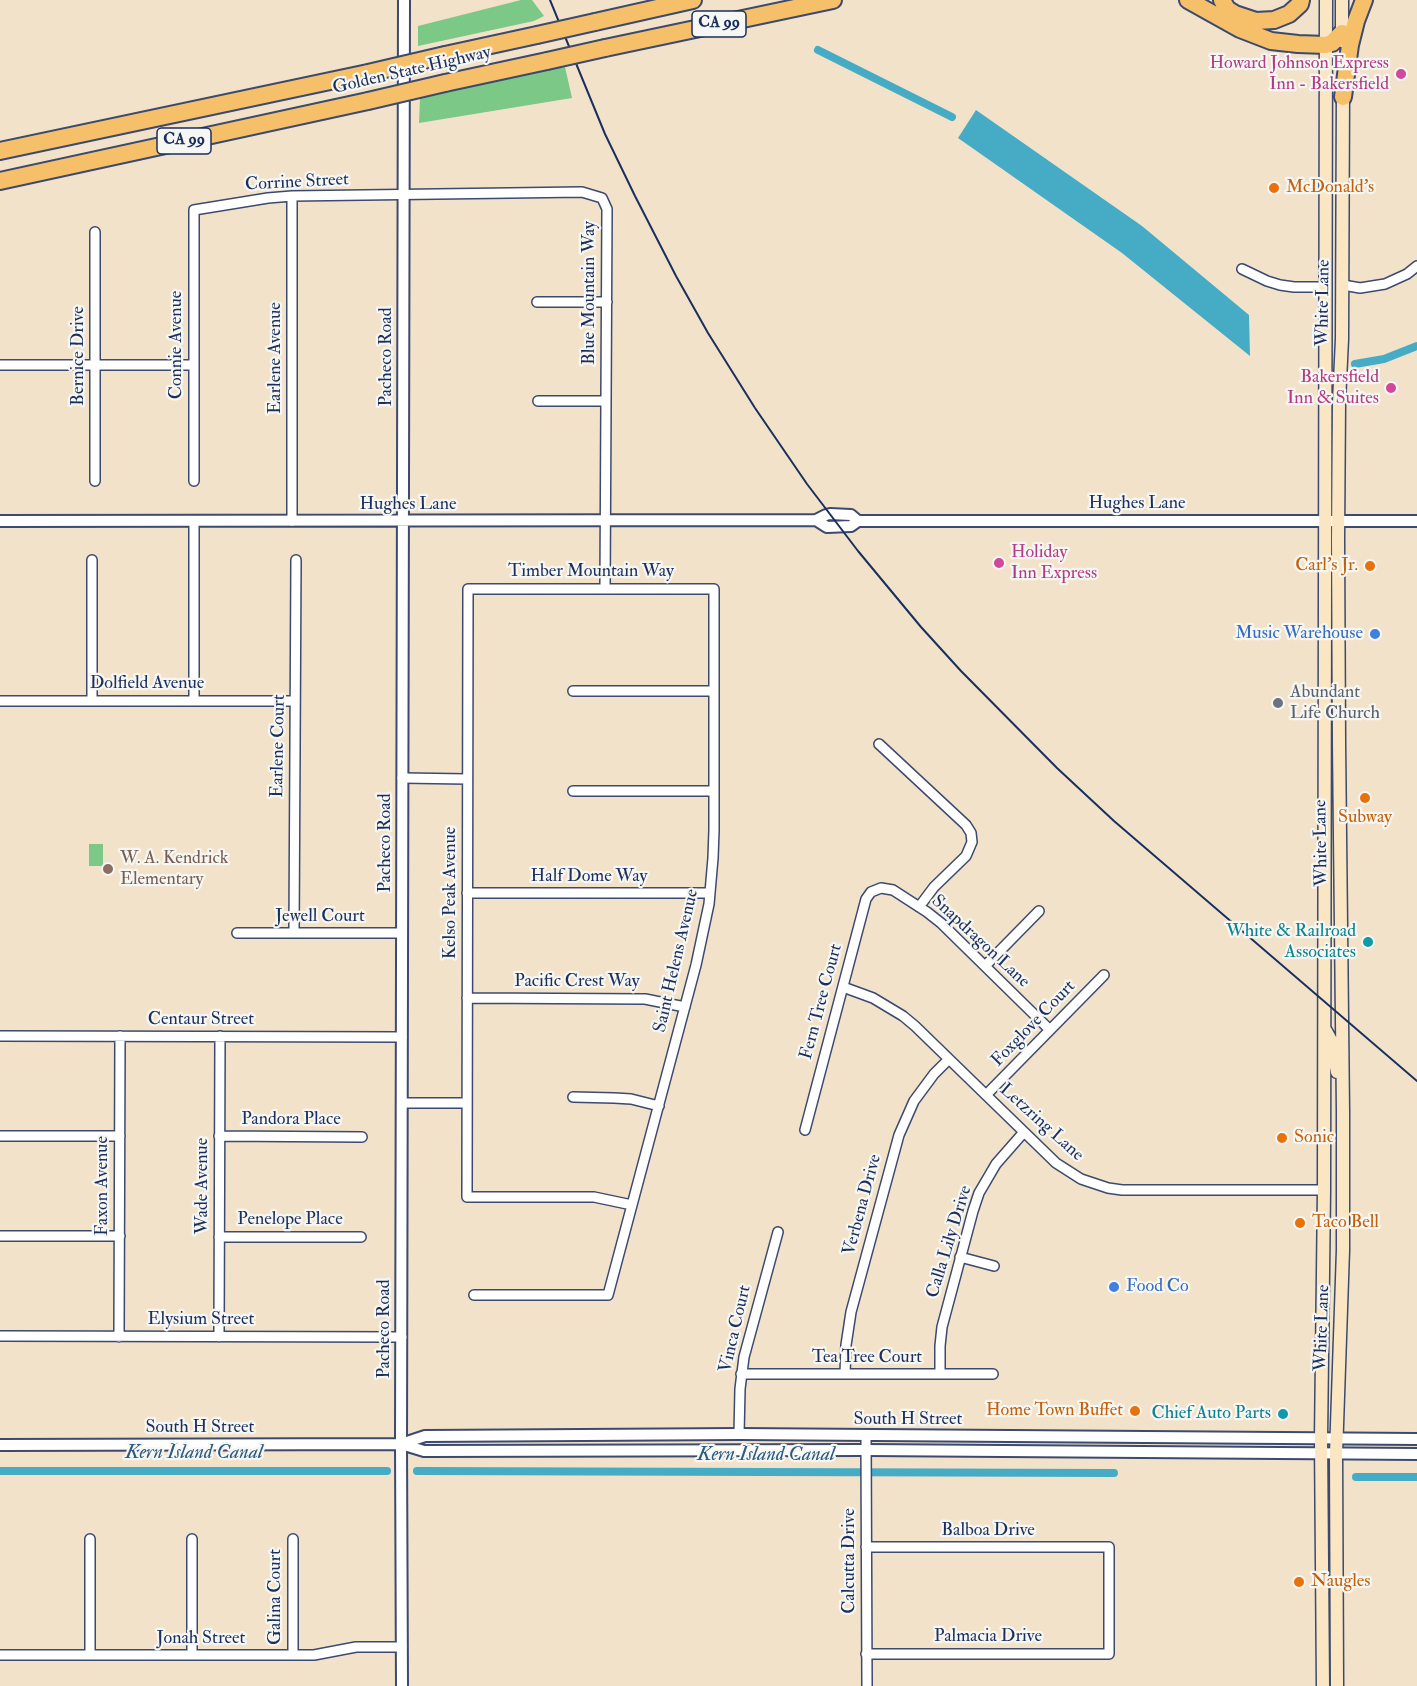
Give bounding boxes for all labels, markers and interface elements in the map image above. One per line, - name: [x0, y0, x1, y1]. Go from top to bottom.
- road number: CA 99: [692, 11, 746, 37]
- street label: Golden State Highway: [331, 42, 493, 100]
- place label: Howard Johnson Express Inn - Bakersfield: [1210, 53, 1389, 96]
- marker: Howard Johnson Express Inn - Bakersfield: [1394, 67, 1408, 81]
- road number: CA 99: [157, 128, 211, 154]
- street label: Corrine Street: [244, 169, 350, 197]
- place label: McDonald's: [1286, 177, 1374, 199]
- marker: McDonald's: [1267, 181, 1281, 195]
- street label: Blue Mountain Way: [579, 221, 601, 365]
- street label: White Lane: [1312, 259, 1336, 347]
- street label: Connie Avenue: [166, 291, 188, 399]
- street label: Earlene Avenue: [265, 302, 287, 414]
- street label: Bernice Drive: [68, 306, 90, 406]
- street label: Pacheco Road: [376, 308, 398, 406]
- place label: Bakersfield Inn & Suites: [1287, 367, 1379, 410]
- marker: Bakersfield Inn & Suites: [1384, 381, 1398, 395]
- street label: Hughes Lane: [1089, 493, 1185, 515]
- street label: Hughes Lane: [360, 494, 456, 516]
- place label: Holiday Inn Express: [1011, 542, 1097, 584]
- place label: Carl's Jr.: [1295, 555, 1358, 577]
- marker: Holiday Inn Express: [992, 556, 1006, 570]
- marker: Carl's Jr.: [1363, 559, 1377, 573]
- street label: Timber Mountain Way: [508, 561, 674, 583]
- place label: Music Warehouse: [1235, 623, 1363, 645]
- marker: Music Warehouse: [1368, 627, 1382, 641]
- street label: Dolfield Avenue: [90, 673, 204, 695]
- place label: Abundant Life Church: [1290, 682, 1380, 724]
- street label: Earlene Court: [267, 694, 291, 798]
- marker: Abundant Life Church: [1271, 696, 1285, 710]
- marker: Subway: [1358, 791, 1372, 805]
- street label: Pacheco Road: [375, 794, 397, 892]
- street label: White Lane: [1310, 799, 1334, 887]
- place label: Subway: [1338, 807, 1392, 829]
- street label: Kelso Peak Avenue: [440, 827, 462, 959]
- place label: W. A. Kendrick Elementary: [120, 848, 228, 890]
- marker: W. A. Kendrick Elementary: [101, 862, 115, 876]
- street label: Half Dome Way: [531, 866, 647, 888]
- street label: Saint Helens Avenue: [650, 887, 704, 1035]
- street label: Snapdragon Lane: [926, 891, 1034, 993]
- street label: Jewell Court: [275, 906, 365, 928]
- place label: White & Railroad Associates: [1226, 921, 1356, 964]
- marker: White & Railroad Associates: [1361, 935, 1375, 949]
- street label: Fern Tree Court: [796, 942, 848, 1062]
- street label: Pacific Crest Way: [514, 971, 640, 993]
- street label: Foxglove Court: [987, 976, 1081, 1072]
- street label: Centaur Street: [148, 1009, 254, 1031]
- street label: Letzring Lane: [994, 1080, 1088, 1166]
- street label: Pandora Place: [241, 1109, 341, 1131]
- place label: Sonic: [1294, 1127, 1334, 1149]
- marker: Sonic: [1275, 1131, 1289, 1145]
- street label: Faxon Avenue: [92, 1136, 114, 1236]
- street label: Wade Avenue: [192, 1138, 214, 1234]
- street label: Verbena Drive: [839, 1152, 887, 1258]
- street label: Calla Lily Drive: [923, 1183, 977, 1301]
- street label: Penelope Place: [237, 1209, 343, 1231]
- place label: Taco Bell: [1312, 1212, 1379, 1234]
- marker: Taco Bell: [1293, 1216, 1307, 1230]
- place label: Food Co: [1126, 1276, 1189, 1298]
- street label: Pacheco Road: [374, 1280, 396, 1378]
- marker: Food Co: [1107, 1280, 1121, 1294]
- street label: Vinca Court: [715, 1283, 757, 1375]
- street label: White Lane: [1311, 1284, 1335, 1372]
- street label: Elysium Street: [148, 1309, 254, 1331]
- street label: Tea Tree Court: [812, 1347, 922, 1369]
- place label: Home Town Buffet: [986, 1400, 1123, 1422]
- place label: Chief Auto Parts: [1151, 1403, 1271, 1425]
- marker: Home Town Buffet: [1128, 1404, 1142, 1418]
- marker: Chief Auto Parts: [1276, 1407, 1290, 1421]
- street label: South H Street: [854, 1409, 962, 1431]
- street label: South H Street: [146, 1417, 254, 1439]
- water label: Kern Island Canal: [125, 1442, 263, 1466]
- water label: Kern Island Canal: [697, 1444, 835, 1468]
- street label: Calcutta Drive: [839, 1508, 861, 1614]
- street label: Balboa Drive: [941, 1520, 1035, 1542]
- street label: Galina Court: [265, 1549, 287, 1645]
- place label: Naugles: [1311, 1571, 1370, 1593]
- marker: Naugles: [1292, 1575, 1306, 1589]
- street label: Palmacia Drive: [934, 1626, 1042, 1648]
- street label: Jonah Street: [157, 1628, 245, 1650]

